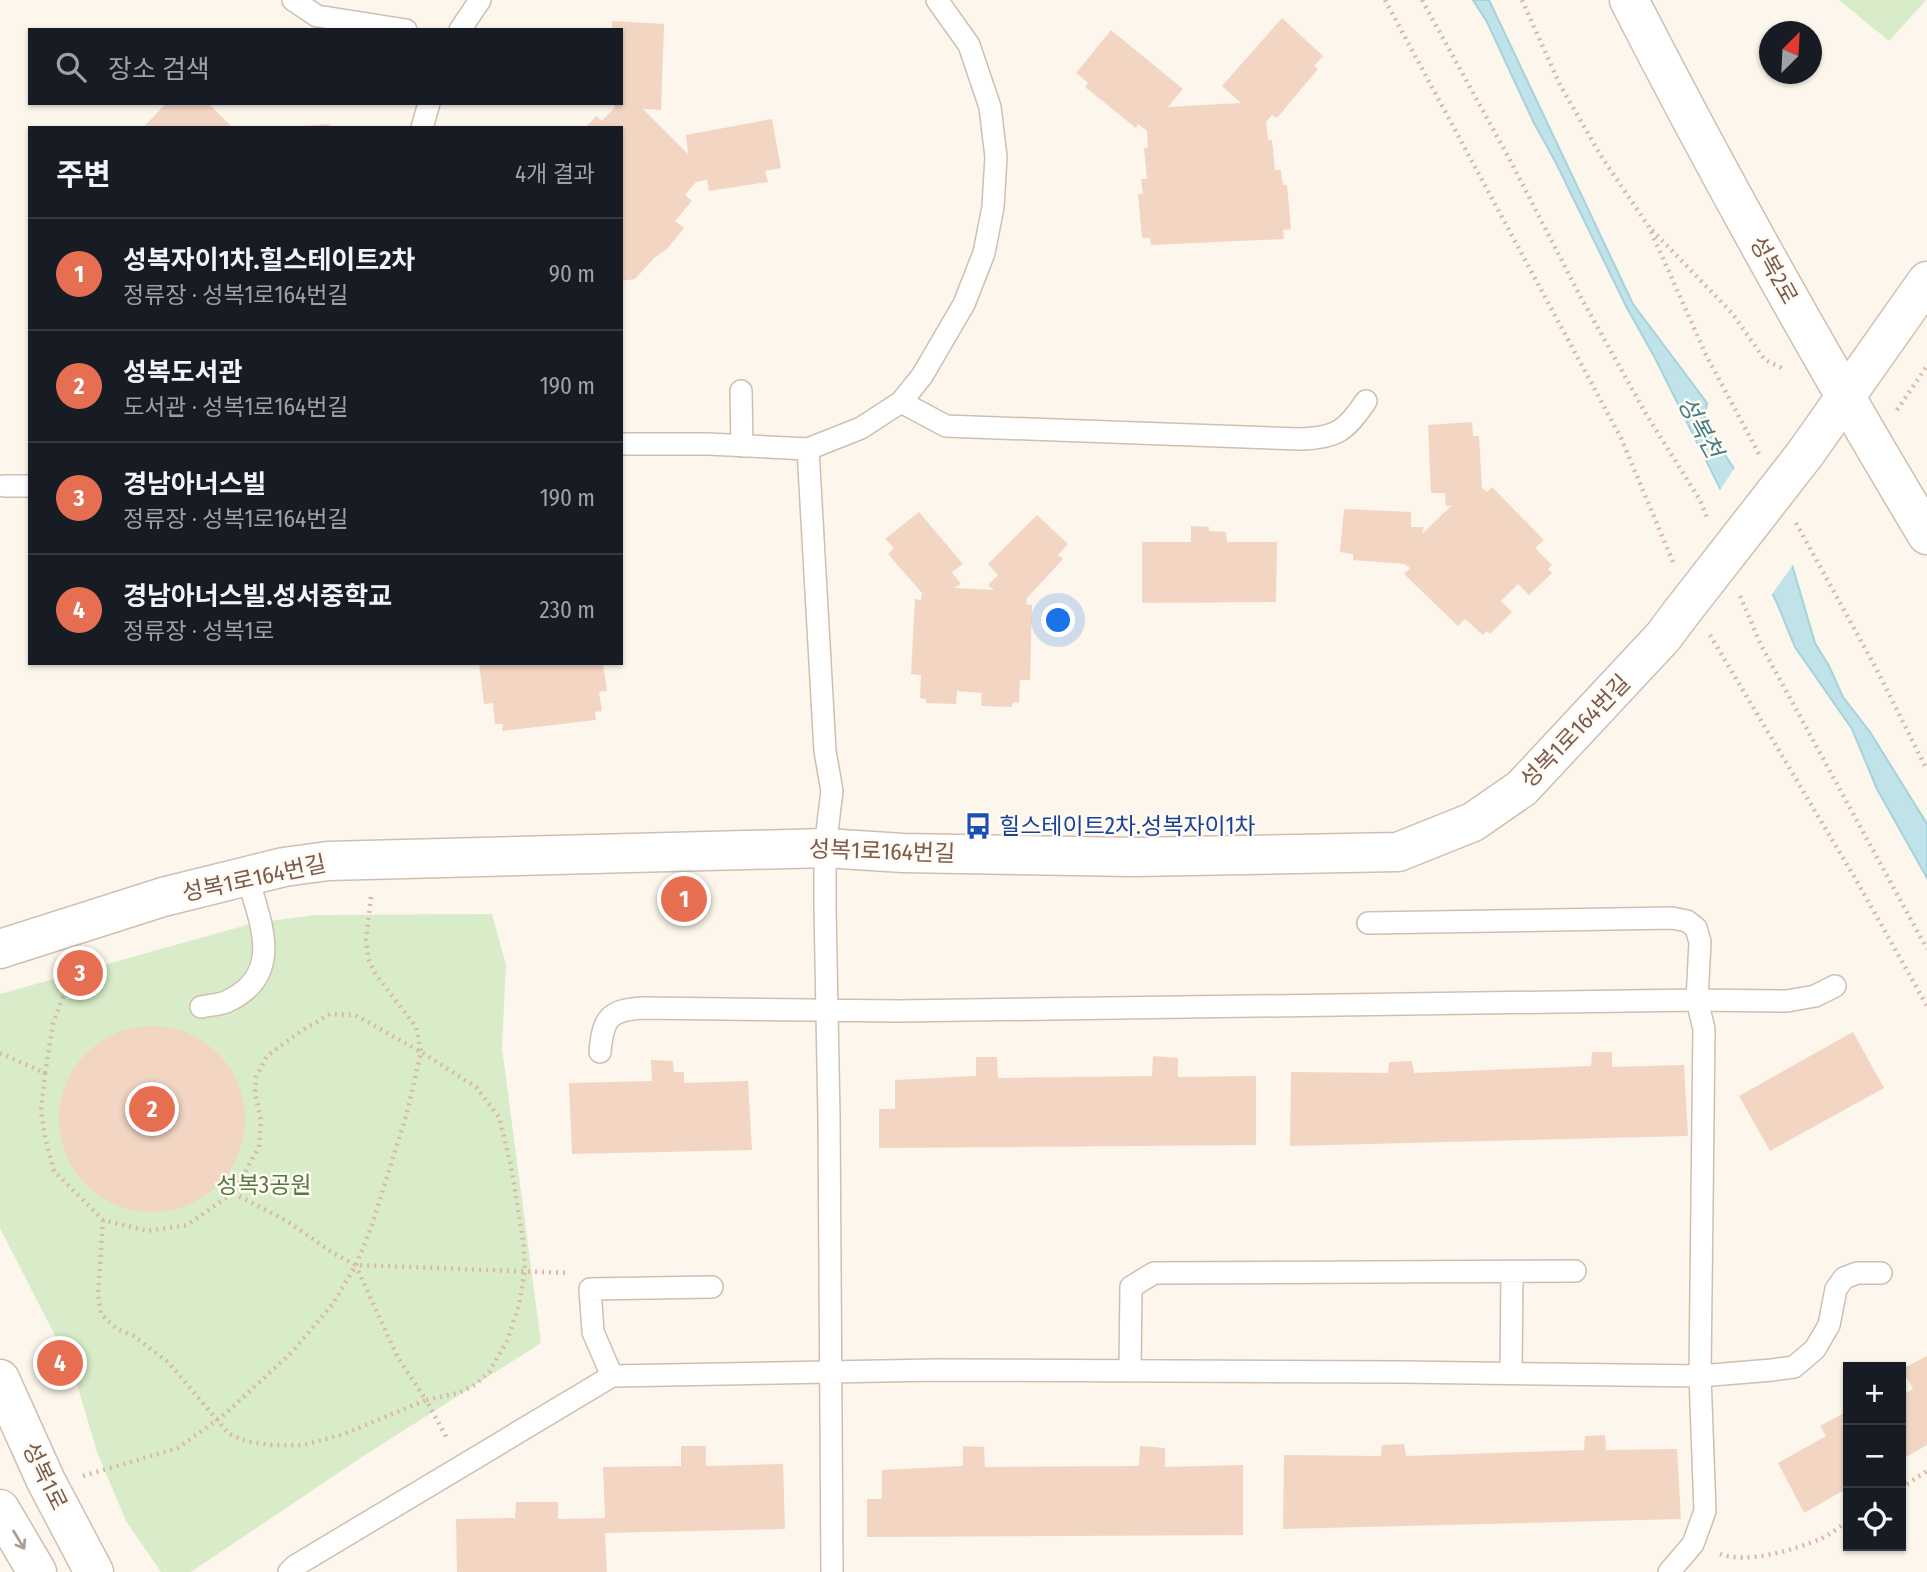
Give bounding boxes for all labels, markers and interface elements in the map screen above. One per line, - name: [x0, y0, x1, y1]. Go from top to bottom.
- north arrow: [1759, 21, 1822, 84]
- search box: [28, 28, 623, 105]
- icon: search: [52, 48, 90, 86]
- text: 장소 검색: [108, 54, 210, 85]
- text: 주변: [56, 157, 111, 193]
- text: 4개 결과: [515, 160, 595, 188]
- street label: 성복2로: [1744, 231, 1804, 309]
- text: 성복자이1차.힐스테이트2차: [123, 245, 415, 276]
- text: 1: [74, 260, 84, 288]
- text: 90 m: [549, 260, 595, 288]
- text: 정류장 · 성복1로164번길: [123, 281, 348, 309]
- text: 성복도서관: [123, 357, 243, 388]
- text: 2: [74, 372, 84, 400]
- text: 190 m: [540, 372, 595, 400]
- water label: 성복천: [1672, 391, 1730, 465]
- text: 도서관 · 성복1로164번길: [123, 393, 348, 421]
- text: 경남아너스빌: [123, 469, 267, 500]
- text: 3: [74, 484, 84, 512]
- text: 190 m: [540, 484, 595, 512]
- text: 정류장 · 성복1로164번길: [123, 505, 348, 533]
- text: 경남아너스빌.성서중학교: [123, 581, 392, 612]
- text: 4: [73, 596, 85, 624]
- text: 230 m: [539, 596, 595, 624]
- your location: [1041, 603, 1075, 637]
- text: 정류장 · 성복1로: [123, 617, 275, 645]
- street label: 성복1로164번길: [1514, 669, 1636, 793]
- bus stop icon: 힐스테이트2차.성복자이1차: [963, 811, 993, 841]
- place label: 힐스테이트2차.성복자이1차: [999, 812, 1256, 840]
- street label: 성복1로164번길: [808, 834, 956, 868]
- street label: 성복1로164번길: [180, 849, 328, 907]
- pin: 1: [661, 873, 707, 925]
- pin: 3: [57, 947, 103, 999]
- pin: 2: [129, 1083, 175, 1135]
- park label: 성복3공원: [216, 1171, 312, 1199]
- pin: 4: [37, 1337, 83, 1389]
- map controls: [1843, 1362, 1906, 1551]
- button: +: [1843, 1362, 1906, 1425]
- button: −: [1843, 1425, 1906, 1488]
- street label: 성복1로: [17, 1437, 73, 1515]
- button: locate: [1843, 1488, 1906, 1551]
- one-way arrow: [12, 1530, 26, 1550]

